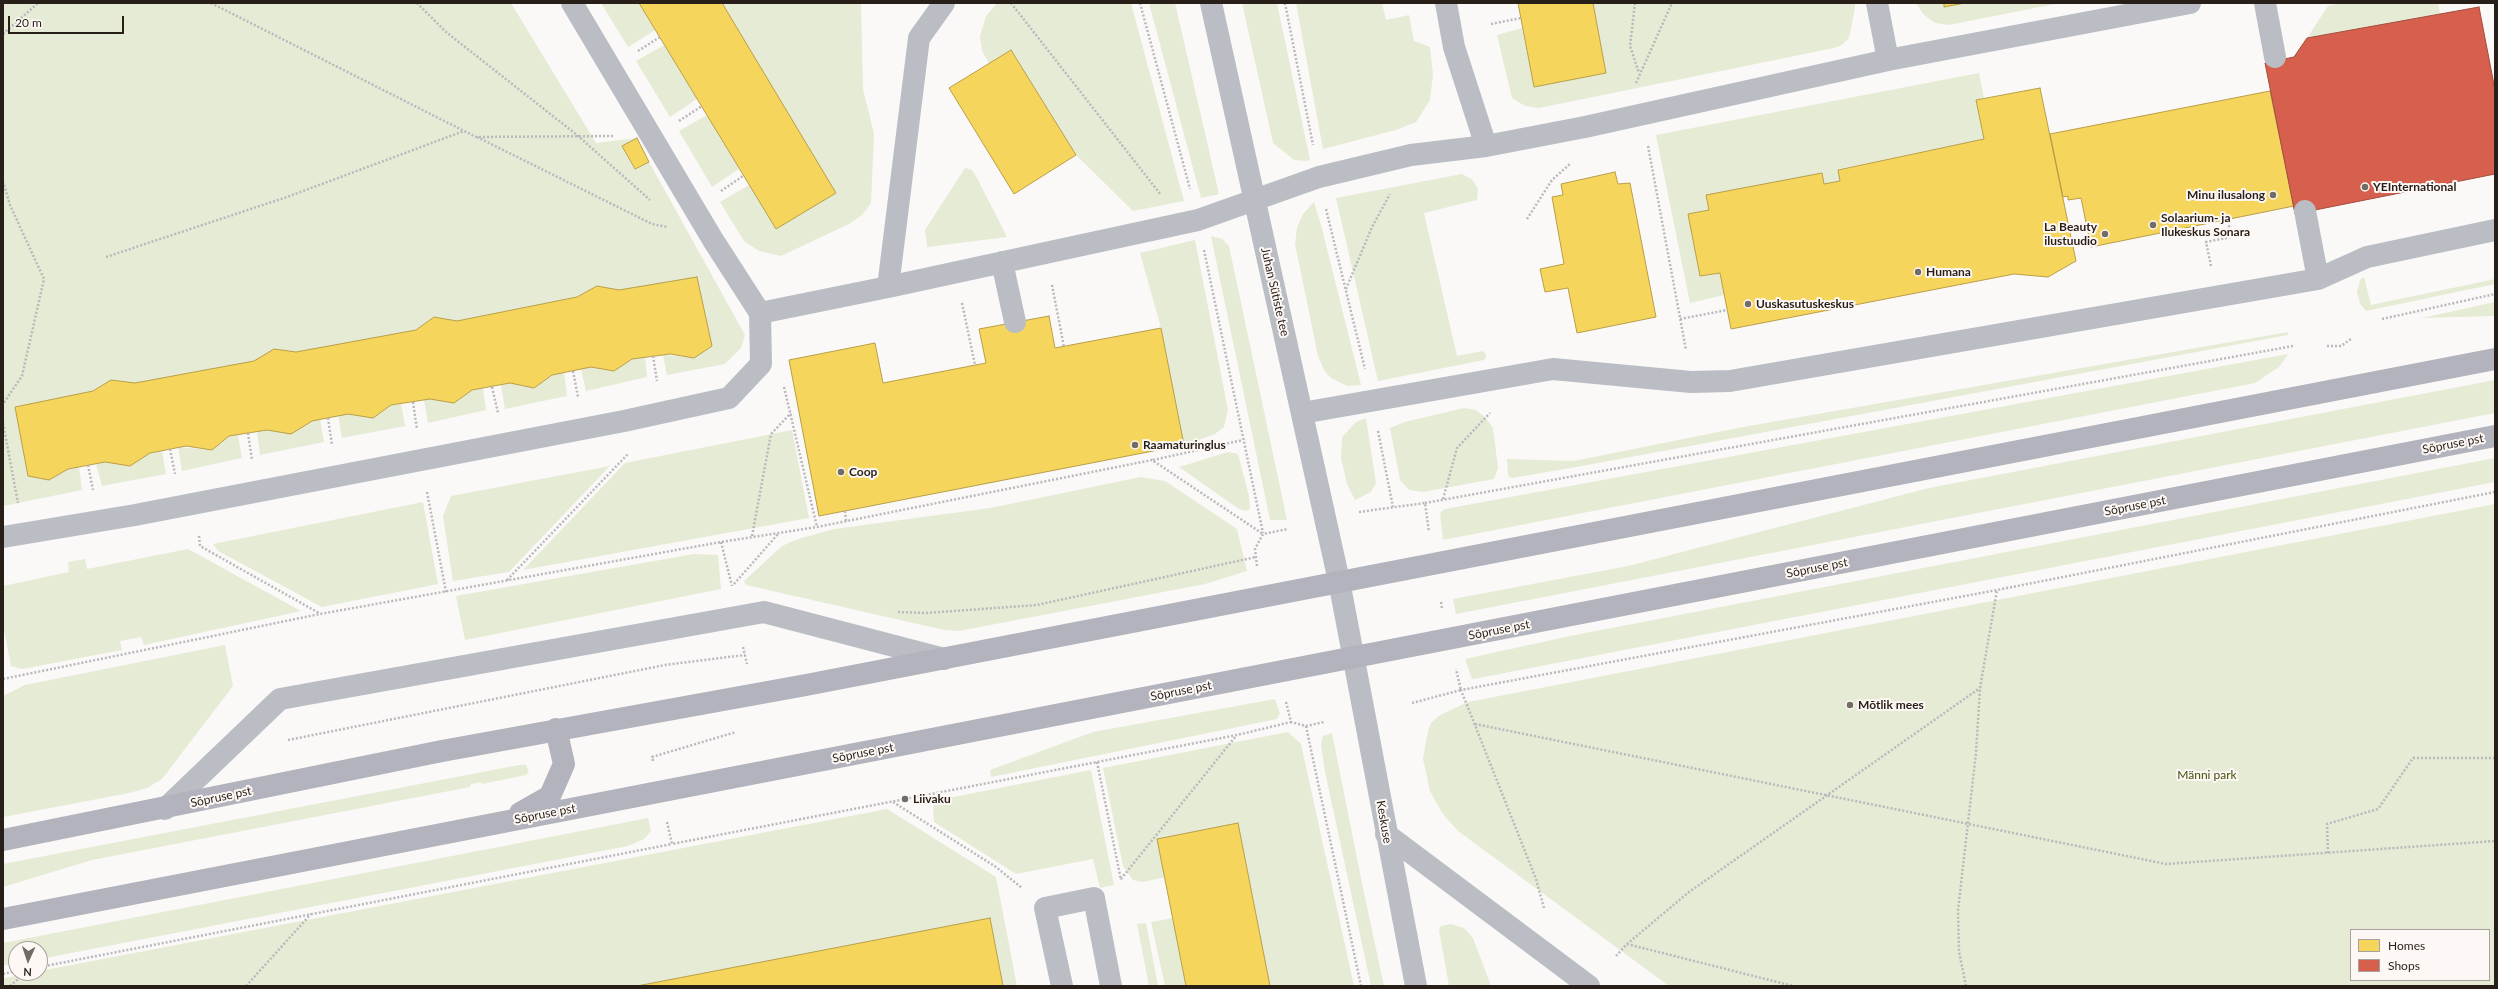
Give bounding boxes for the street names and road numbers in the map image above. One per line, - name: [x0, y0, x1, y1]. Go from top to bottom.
- street label: Juhan Sütiste tee: [1258, 246, 1292, 338]
- street label: Sõpruse pst: [2421, 431, 2485, 457]
- street label: Sõpruse pst: [2103, 493, 2167, 519]
- street label: Sõpruse pst: [1785, 555, 1849, 581]
- street label: Sõpruse pst: [1467, 617, 1531, 643]
- street label: Sõpruse pst: [1149, 678, 1213, 704]
- street label: Sõpruse pst: [831, 740, 895, 766]
- street label: Sõpruse pst: [189, 784, 253, 810]
- street label: Keskuse: [1373, 799, 1395, 845]
- street label: Sõpruse pst: [513, 801, 577, 827]

